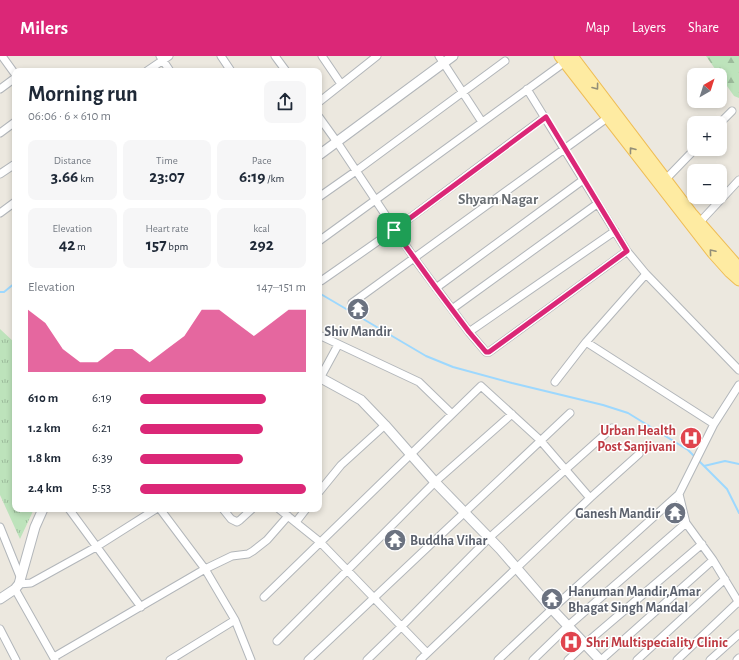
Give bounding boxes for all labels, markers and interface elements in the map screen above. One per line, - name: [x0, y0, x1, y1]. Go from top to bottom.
- text: Milers: [20, 19, 68, 38]
- text: Map: [585, 21, 610, 35]
- text: Layers: [632, 21, 666, 35]
- text: Share: [688, 21, 719, 35]
- north arrow: [687, 68, 727, 108]
- map controls: [687, 68, 727, 204]
- button: share: [264, 81, 306, 123]
- text: Morning run: [28, 83, 138, 105]
- one-way arrow: [591, 83, 598, 90]
- text: 06:06 · 6 × 610 m: [28, 110, 111, 123]
- button: +: [687, 116, 727, 156]
- one-way arrow: [629, 147, 636, 154]
- text: Distance: [54, 155, 91, 166]
- text: Time: [156, 155, 178, 166]
- text: Pace: [252, 155, 272, 166]
- button: −: [687, 164, 727, 204]
- text: 3.66: [51, 168, 78, 185]
- text: 23:07: [149, 168, 185, 185]
- text: 6:19: [239, 168, 265, 185]
- text: km: [78, 173, 94, 184]
- text: /km: [265, 173, 284, 184]
- district label: Shyam Nagar: [458, 192, 539, 207]
- pin: [377, 213, 411, 247]
- icon: arrive: [383, 219, 405, 241]
- text: Elevation: [52, 223, 92, 234]
- text: Heart rate: [145, 223, 189, 234]
- text: kcal: [253, 223, 270, 234]
- text: 42: [59, 236, 75, 253]
- text: 157: [146, 236, 167, 253]
- text: 292: [250, 236, 274, 253]
- text: m: [75, 241, 86, 252]
- text: bpm: [167, 241, 188, 252]
- one-way arrow: [709, 249, 716, 257]
- text: Elevation: [28, 281, 75, 294]
- text: 147–151 m: [257, 281, 306, 294]
- temple icon: Shiv Mandir: [345, 296, 371, 322]
- place label: Shiv Mandir: [324, 325, 392, 339]
- text: 610 m: [28, 392, 58, 405]
- text: 6:19: [92, 392, 112, 405]
- text: 1.2 km: [28, 422, 61, 435]
- text: 6:21: [92, 422, 111, 435]
- place label: Urban Health Post Sanjivani: [597, 424, 676, 454]
- hospital icon: Urban Health Post Sanjivani: [678, 425, 704, 451]
- text: 1.8 km: [28, 452, 61, 465]
- text: 6:39: [92, 452, 113, 465]
- text: 2.4 km: [28, 482, 63, 495]
- text: 5:53: [92, 482, 111, 495]
- temple icon: Ganesh Mandir: [662, 500, 688, 526]
- place label: Ganesh Mandir: [575, 507, 660, 521]
- temple icon: Buddha Vihar: [382, 527, 408, 553]
- place label: Buddha Vihar: [410, 534, 487, 548]
- place label: Hanuman Mandir,Amar Bhagat Singh Mandal: [568, 585, 701, 615]
- temple icon: Hanuman Mandir,Amar Bhagat Singh Mandal: [539, 586, 565, 612]
- hospital icon: Shri Multispeciality Clinic: [558, 629, 584, 655]
- place label: Shri Multispeciality Clinic: [586, 636, 728, 650]

